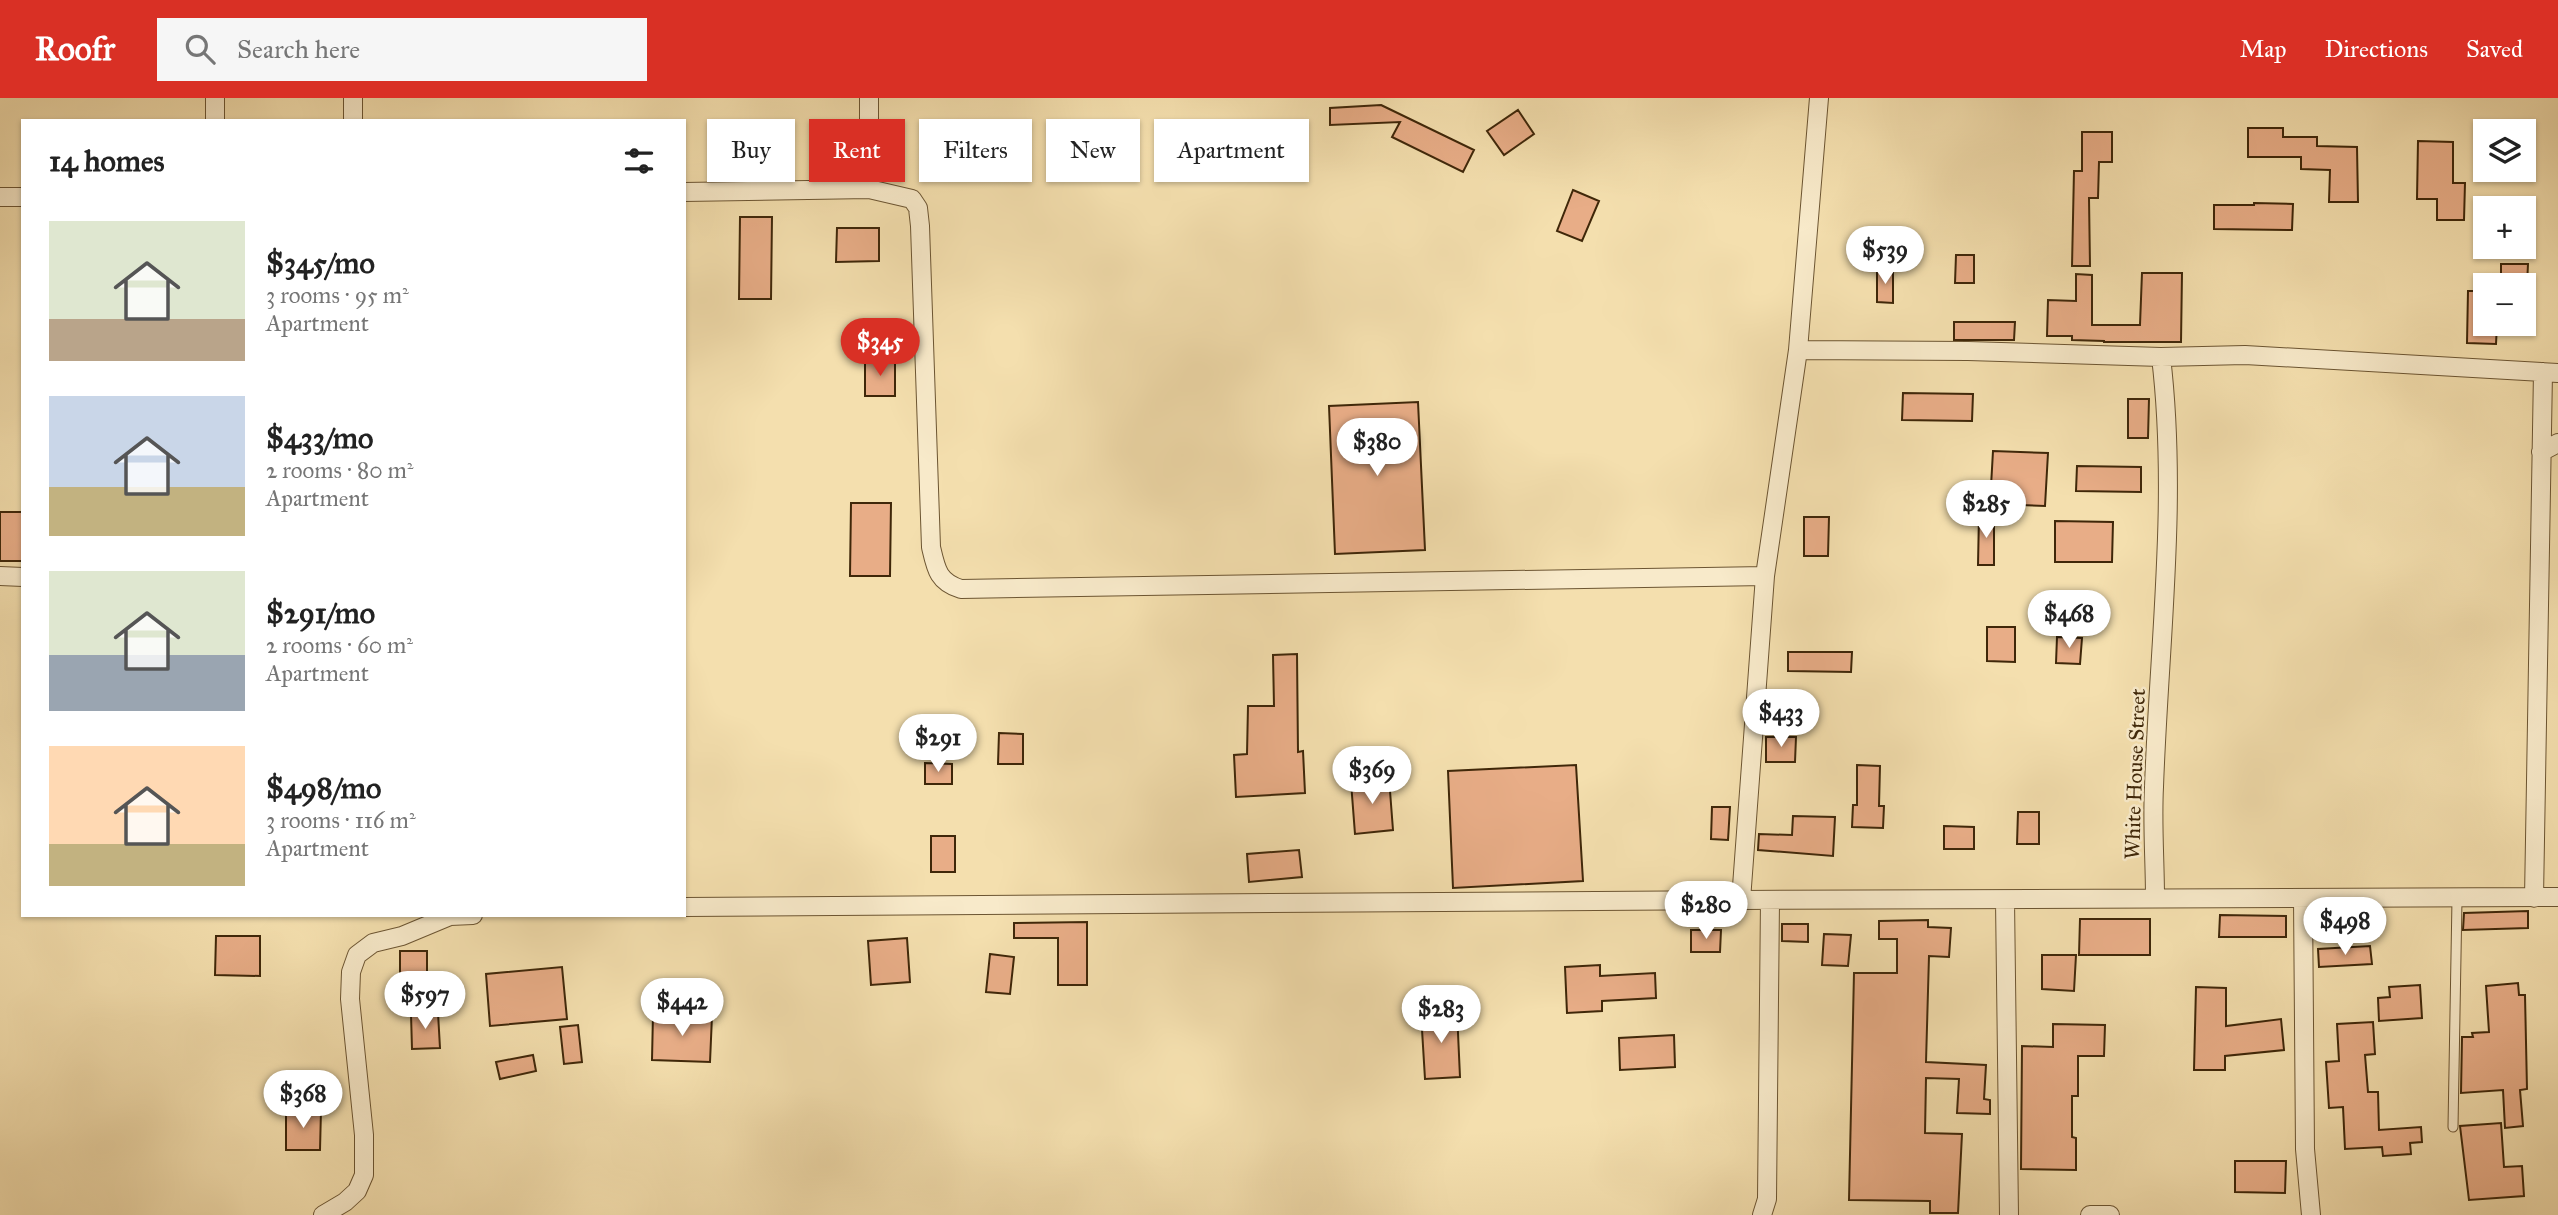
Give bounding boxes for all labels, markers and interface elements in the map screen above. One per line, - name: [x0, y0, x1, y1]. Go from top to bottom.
- search box: [157, 18, 647, 81]
- text: Roofr: [35, 29, 115, 69]
- icon: search: [181, 30, 219, 68]
- text: Search here: [237, 33, 360, 65]
- text: Map: [2240, 34, 2287, 64]
- text: Directions: [2325, 34, 2428, 64]
- text: Saved: [2466, 34, 2523, 64]
- chip: Buy: [707, 119, 795, 182]
- chip: Rent: [809, 119, 905, 182]
- chip: Filters: [919, 119, 1032, 182]
- chip: New: [1046, 119, 1140, 182]
- chip: Apartment: [1154, 119, 1309, 182]
- map controls: [2473, 119, 2536, 336]
- button: layers: [2473, 119, 2536, 182]
- icon: filters: [620, 142, 658, 180]
- text: 14 homes: [49, 143, 164, 179]
- button: +: [2473, 196, 2536, 259]
- pin: $539: [1844, 226, 1926, 286]
- text: $539: [1862, 235, 1908, 263]
- text: $345/mo: [266, 245, 375, 281]
- icon: home: [105, 249, 189, 333]
- button: −: [2473, 273, 2536, 336]
- text: 3 rooms · 95 m²: [266, 281, 409, 309]
- text: Apartment: [266, 309, 369, 337]
- pin: $345: [839, 318, 921, 378]
- text: $345: [857, 327, 903, 355]
- pin: $380: [1336, 418, 1418, 478]
- text: $433/mo: [266, 420, 373, 456]
- icon: home: [105, 424, 189, 508]
- text: $380: [1353, 427, 1401, 455]
- text: 2 rooms · 80 m²: [266, 456, 413, 484]
- pin: $285: [1945, 480, 2027, 540]
- text: Apartment: [266, 484, 369, 512]
- text: $285: [1962, 489, 2010, 517]
- pin: $468: [2028, 590, 2110, 650]
- text: $291/mo: [266, 595, 375, 631]
- icon: home: [105, 599, 189, 683]
- text: $468: [2044, 599, 2094, 627]
- text: 2 rooms · 60 m²: [266, 631, 413, 659]
- text: Apartment: [266, 659, 369, 687]
- street label: White House Street: [2119, 687, 2151, 860]
- pin: $433: [1740, 690, 1822, 749]
- text: $433: [1758, 698, 1804, 726]
- pin: $291: [897, 714, 979, 774]
- text: $291: [915, 723, 961, 751]
- pin: $369: [1331, 746, 1413, 806]
- text: $369: [1348, 755, 1396, 783]
- text: $498/mo: [266, 770, 381, 806]
- icon: home: [105, 774, 189, 858]
- text: 3 rooms · 116 m²: [266, 806, 416, 834]
- text: Apartment: [266, 834, 369, 862]
- pin: $280: [1665, 882, 1747, 941]
- text: $280: [1681, 890, 1731, 918]
- pin: $498: [2304, 898, 2386, 957]
- text: $498: [2319, 906, 2371, 934]
- pin: $597: [384, 972, 466, 1031]
- pin: $442: [641, 978, 723, 1038]
- text: $597: [400, 980, 450, 1008]
- pin: $283: [1400, 986, 1482, 1045]
- text: $442: [657, 987, 707, 1015]
- text: $283: [1418, 994, 1464, 1022]
- pin: $368: [262, 1070, 344, 1130]
- text: $368: [279, 1079, 327, 1107]

